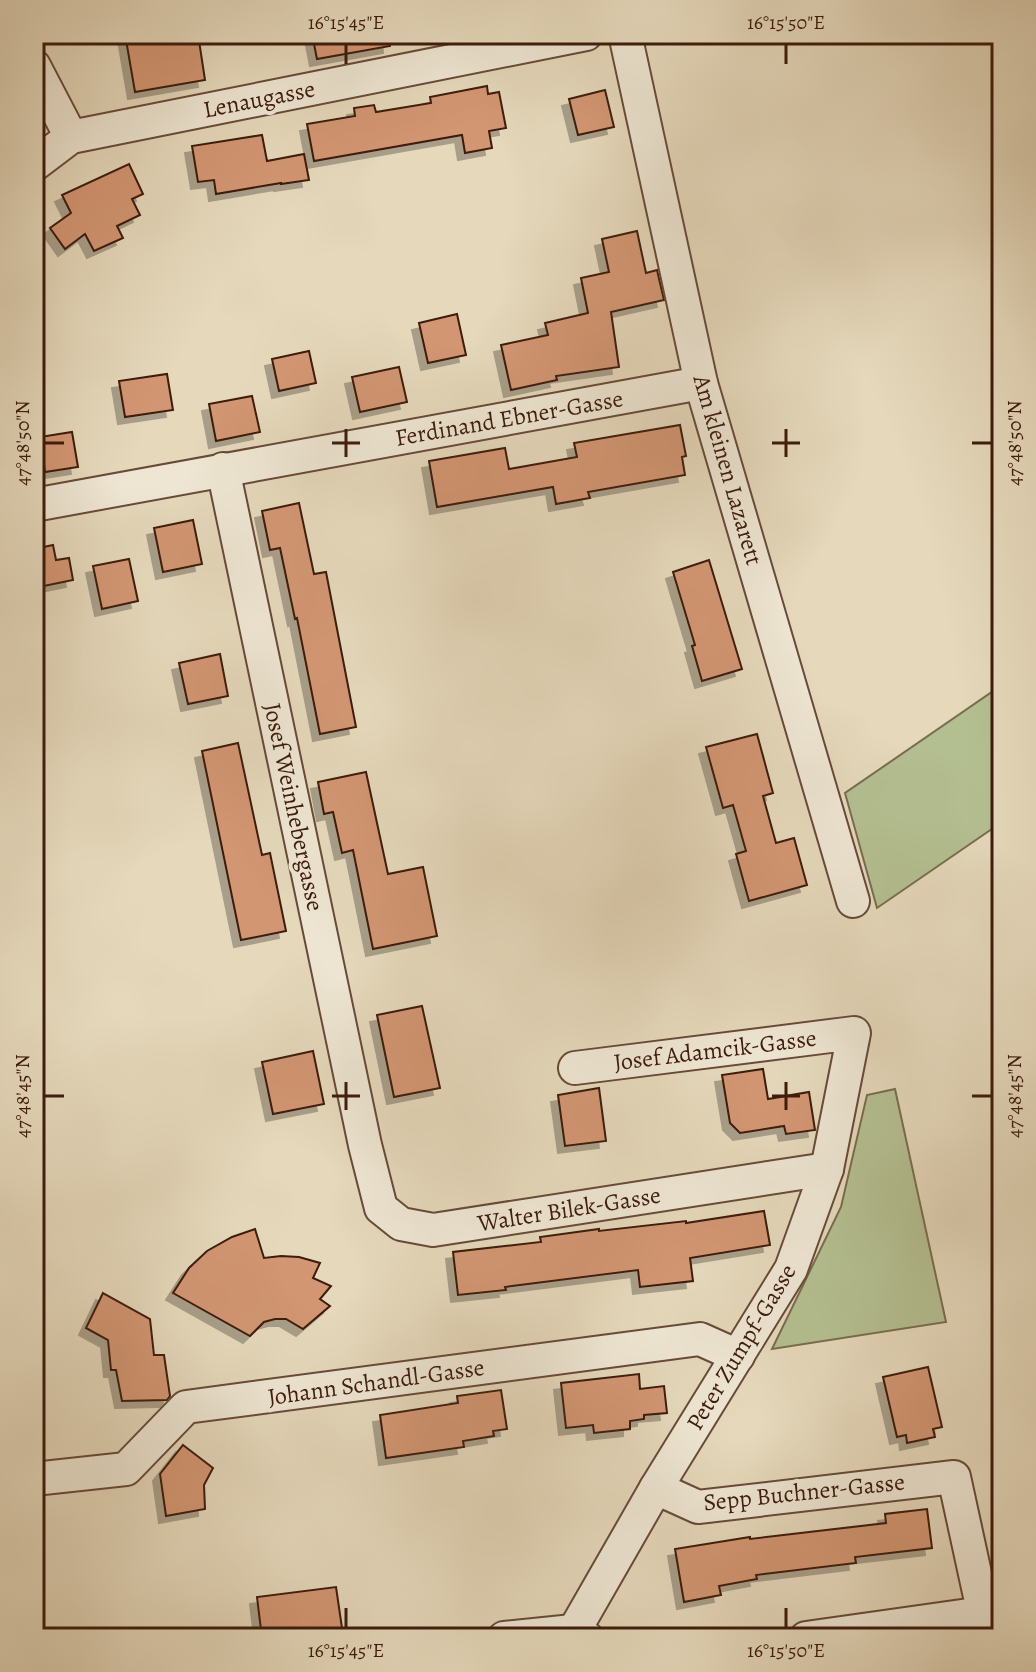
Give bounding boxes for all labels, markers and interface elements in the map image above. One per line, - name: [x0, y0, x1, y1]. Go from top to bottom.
- text: 16°15'45"E: [308, 9, 384, 36]
- text: 16°15'50"E: [747, 9, 825, 36]
- street label: Lenaugasse: [200, 72, 318, 126]
- street label: Am kleinen Lazarett: [685, 370, 770, 569]
- street label: Ferdinand Ebner-Gasse: [393, 382, 625, 454]
- text: 47°48'50"N: [9, 400, 36, 486]
- text: 47°48'50"N: [1001, 400, 1028, 486]
- street label: Josef Weinhebergasse: [256, 700, 332, 914]
- street label: Josef Adamcik-Gasse: [612, 1022, 818, 1078]
- text: 47°48'45"N: [9, 1054, 36, 1138]
- text: 47°48'45"N: [1001, 1054, 1028, 1138]
- street label: Walter Bilek-Gasse: [474, 1179, 663, 1239]
- street label: Peter Zumpf-Gasse: [679, 1258, 803, 1436]
- street label: Johann Schandl-Gasse: [266, 1351, 486, 1413]
- street label: Sepp Buchner-Gasse: [702, 1466, 906, 1518]
- text: 16°15'45"E: [308, 1637, 384, 1664]
- text: 16°15'50"E: [747, 1637, 825, 1664]

